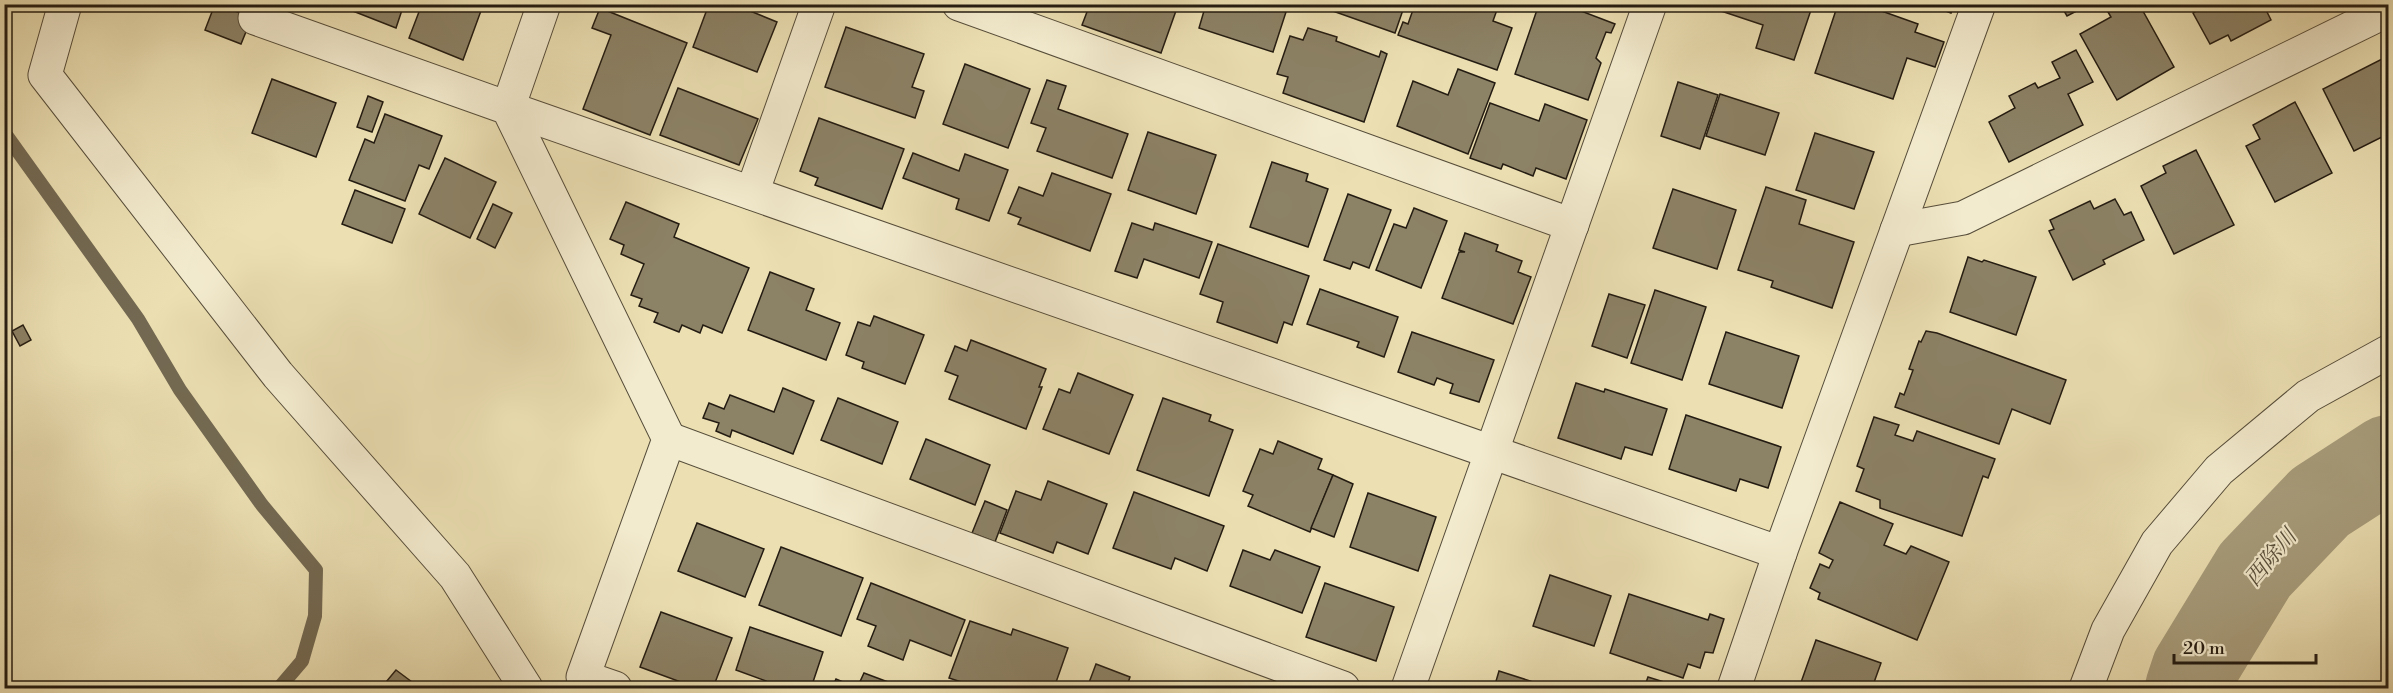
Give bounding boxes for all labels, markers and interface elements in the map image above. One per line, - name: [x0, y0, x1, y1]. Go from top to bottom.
- water label: 西除川: [2240, 522, 2304, 592]
- scale bar: [2174, 627, 2316, 665]
- text: 20 m: [2183, 637, 2225, 660]

